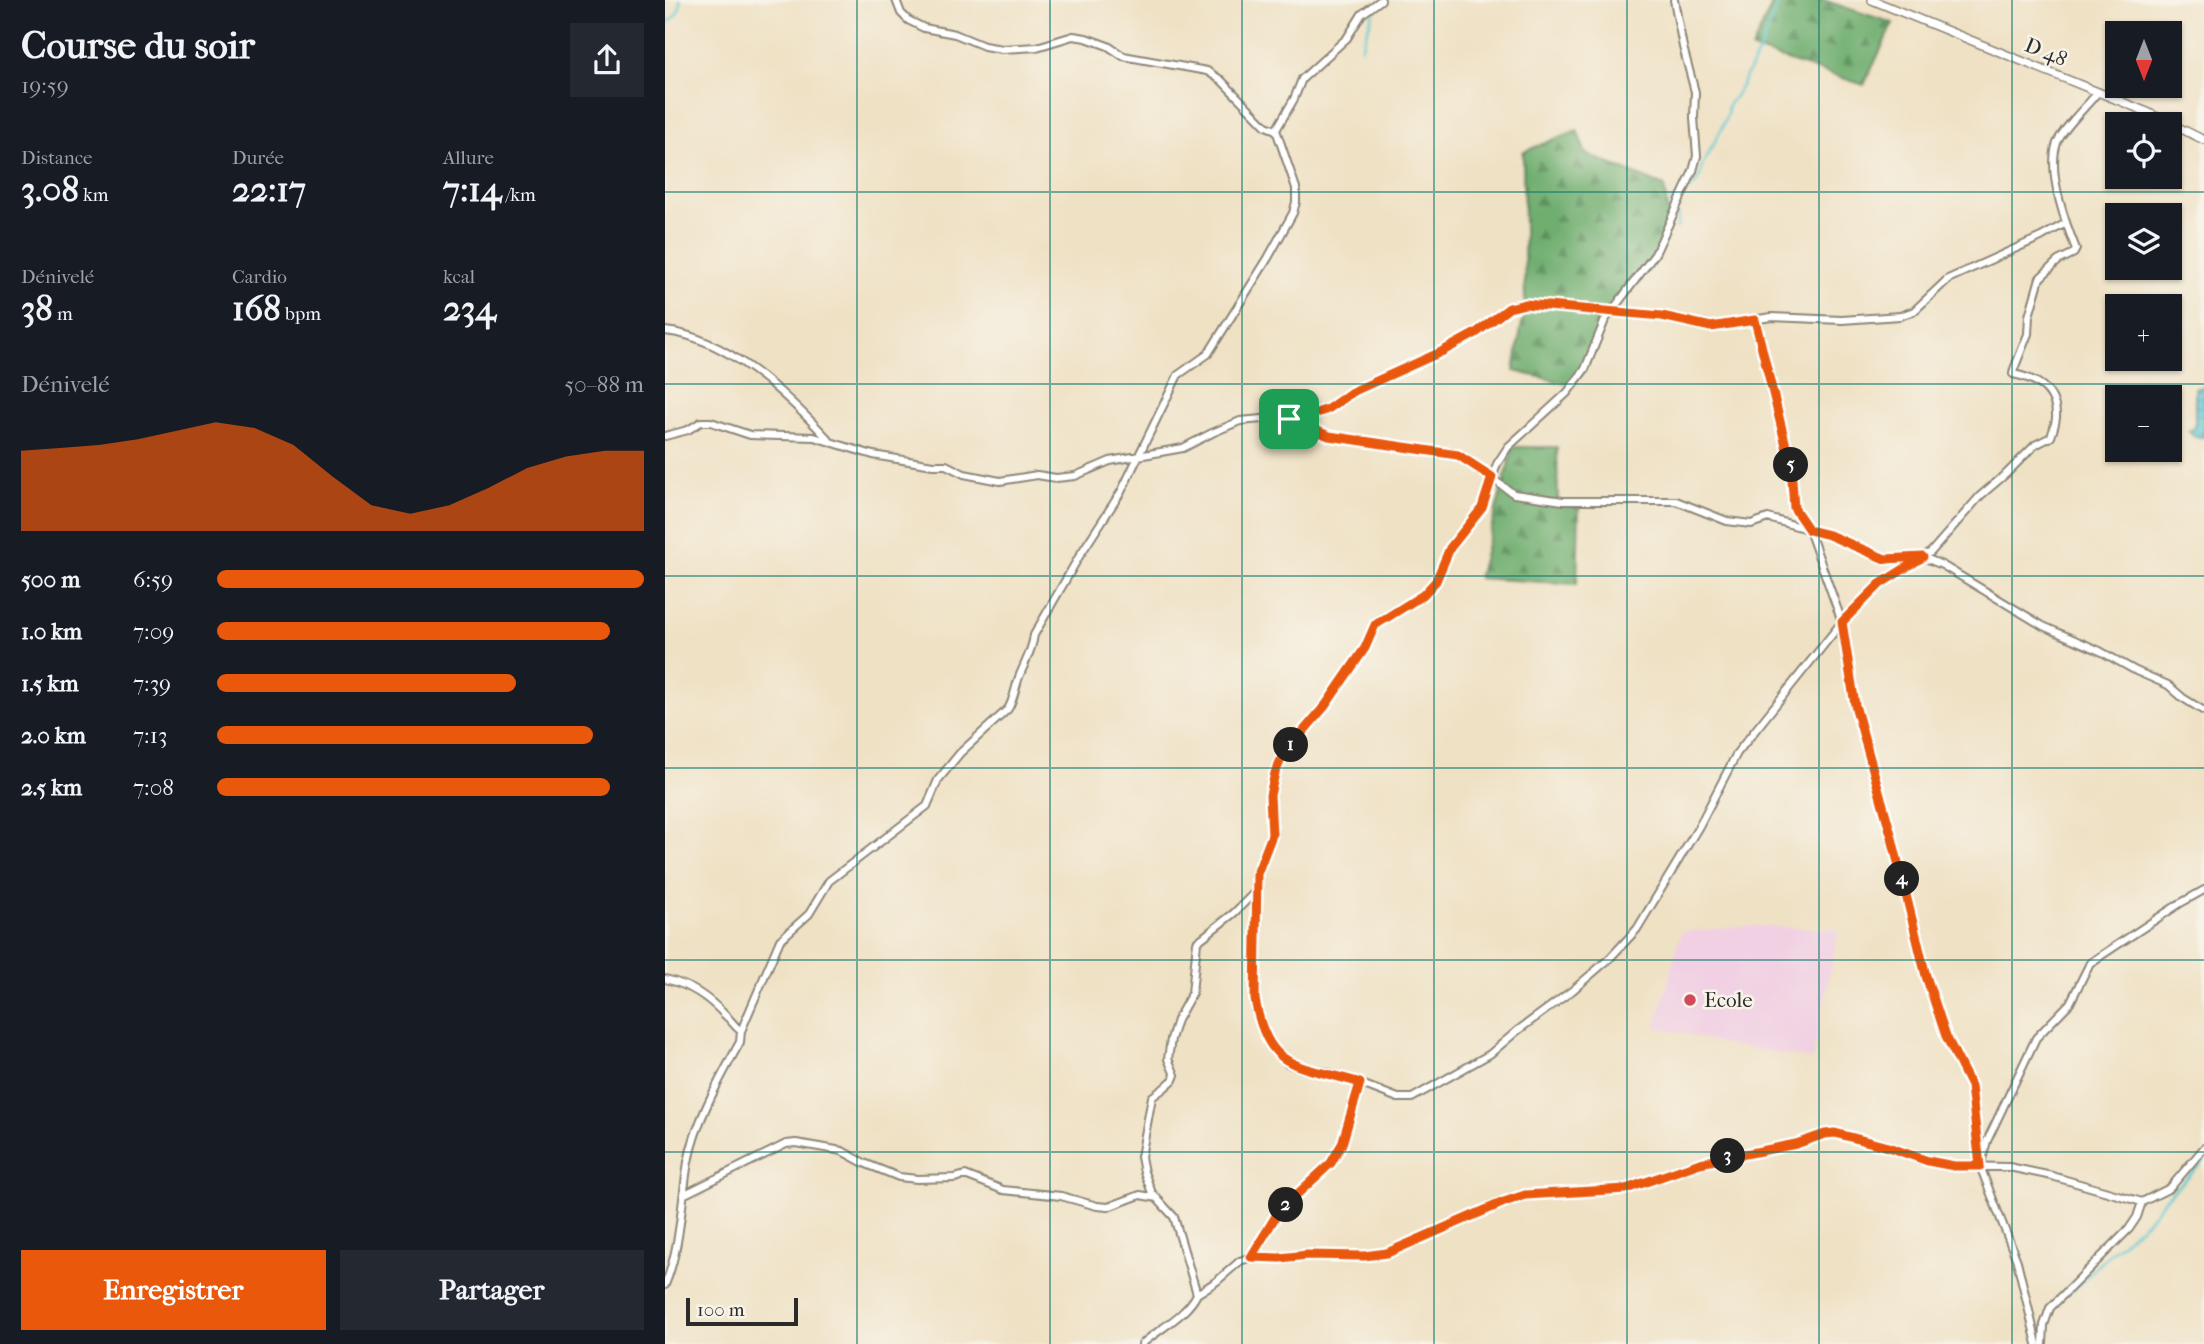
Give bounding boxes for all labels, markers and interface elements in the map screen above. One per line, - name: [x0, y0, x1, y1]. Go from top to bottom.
- north arrow: [2105, 21, 2182, 98]
- map controls: [2105, 21, 2182, 462]
- text: Course du soir: [21, 23, 255, 68]
- button: share: [570, 23, 644, 97]
- street label: D 48: [2021, 33, 2071, 71]
- text: 19:59: [21, 72, 69, 99]
- button: locate: [2105, 112, 2182, 189]
- text: Distance: [21, 147, 92, 169]
- text: Durée: [232, 147, 284, 169]
- text: Allure: [443, 147, 494, 169]
- text: 3.08: [21, 169, 79, 210]
- text: 22:17: [232, 169, 306, 210]
- text: 7:14: [443, 169, 502, 210]
- text: km: [79, 184, 109, 206]
- text: /km: [502, 184, 536, 206]
- button: layers: [2105, 203, 2182, 280]
- text: Dénivelé: [21, 266, 94, 288]
- text: Cardio: [232, 266, 287, 288]
- text: kcal: [443, 266, 475, 288]
- text: 38: [21, 288, 53, 329]
- text: 168: [232, 288, 281, 329]
- text: 234: [443, 288, 496, 329]
- button: +: [2105, 294, 2182, 371]
- text: m: [53, 303, 73, 325]
- text: bpm: [281, 303, 321, 325]
- text: Dénivelé: [21, 371, 110, 398]
- text: 50–88 m: [564, 371, 644, 398]
- button: −: [2105, 385, 2182, 462]
- pin: [1259, 389, 1319, 449]
- icon: arrive: [1270, 400, 1308, 438]
- pin: 5: [1773, 448, 1809, 482]
- text: 5: [1786, 453, 1795, 475]
- text: 500 m: [21, 566, 80, 593]
- text: 6:59: [133, 566, 173, 593]
- text: 1.0 km: [21, 618, 82, 645]
- text: 7:09: [133, 618, 174, 645]
- text: 1.5 km: [21, 670, 79, 697]
- text: 7:39: [133, 670, 171, 697]
- text: 2.0 km: [21, 722, 86, 749]
- text: 7:13: [133, 722, 167, 749]
- pin: 1: [1273, 728, 1309, 762]
- text: 1: [1287, 733, 1294, 755]
- text: 2.5 km: [21, 774, 82, 801]
- text: 7:08: [133, 774, 174, 801]
- pin: 4: [1885, 862, 1919, 896]
- text: 4: [1896, 867, 1907, 889]
- place label: Ecole: [1704, 988, 1753, 1012]
- marker: Ecole: [1682, 992, 1698, 1008]
- pin: 3: [1711, 1138, 1745, 1174]
- text: 3: [1724, 1144, 1731, 1166]
- pin: 2: [1269, 1188, 1303, 1222]
- text: 2: [1281, 1193, 1290, 1215]
- button: Enregistrer: [21, 1250, 326, 1330]
- button: Partager: [340, 1250, 644, 1330]
- scale bar: [686, 1295, 798, 1327]
- text: 100 m: [697, 1299, 745, 1321]

